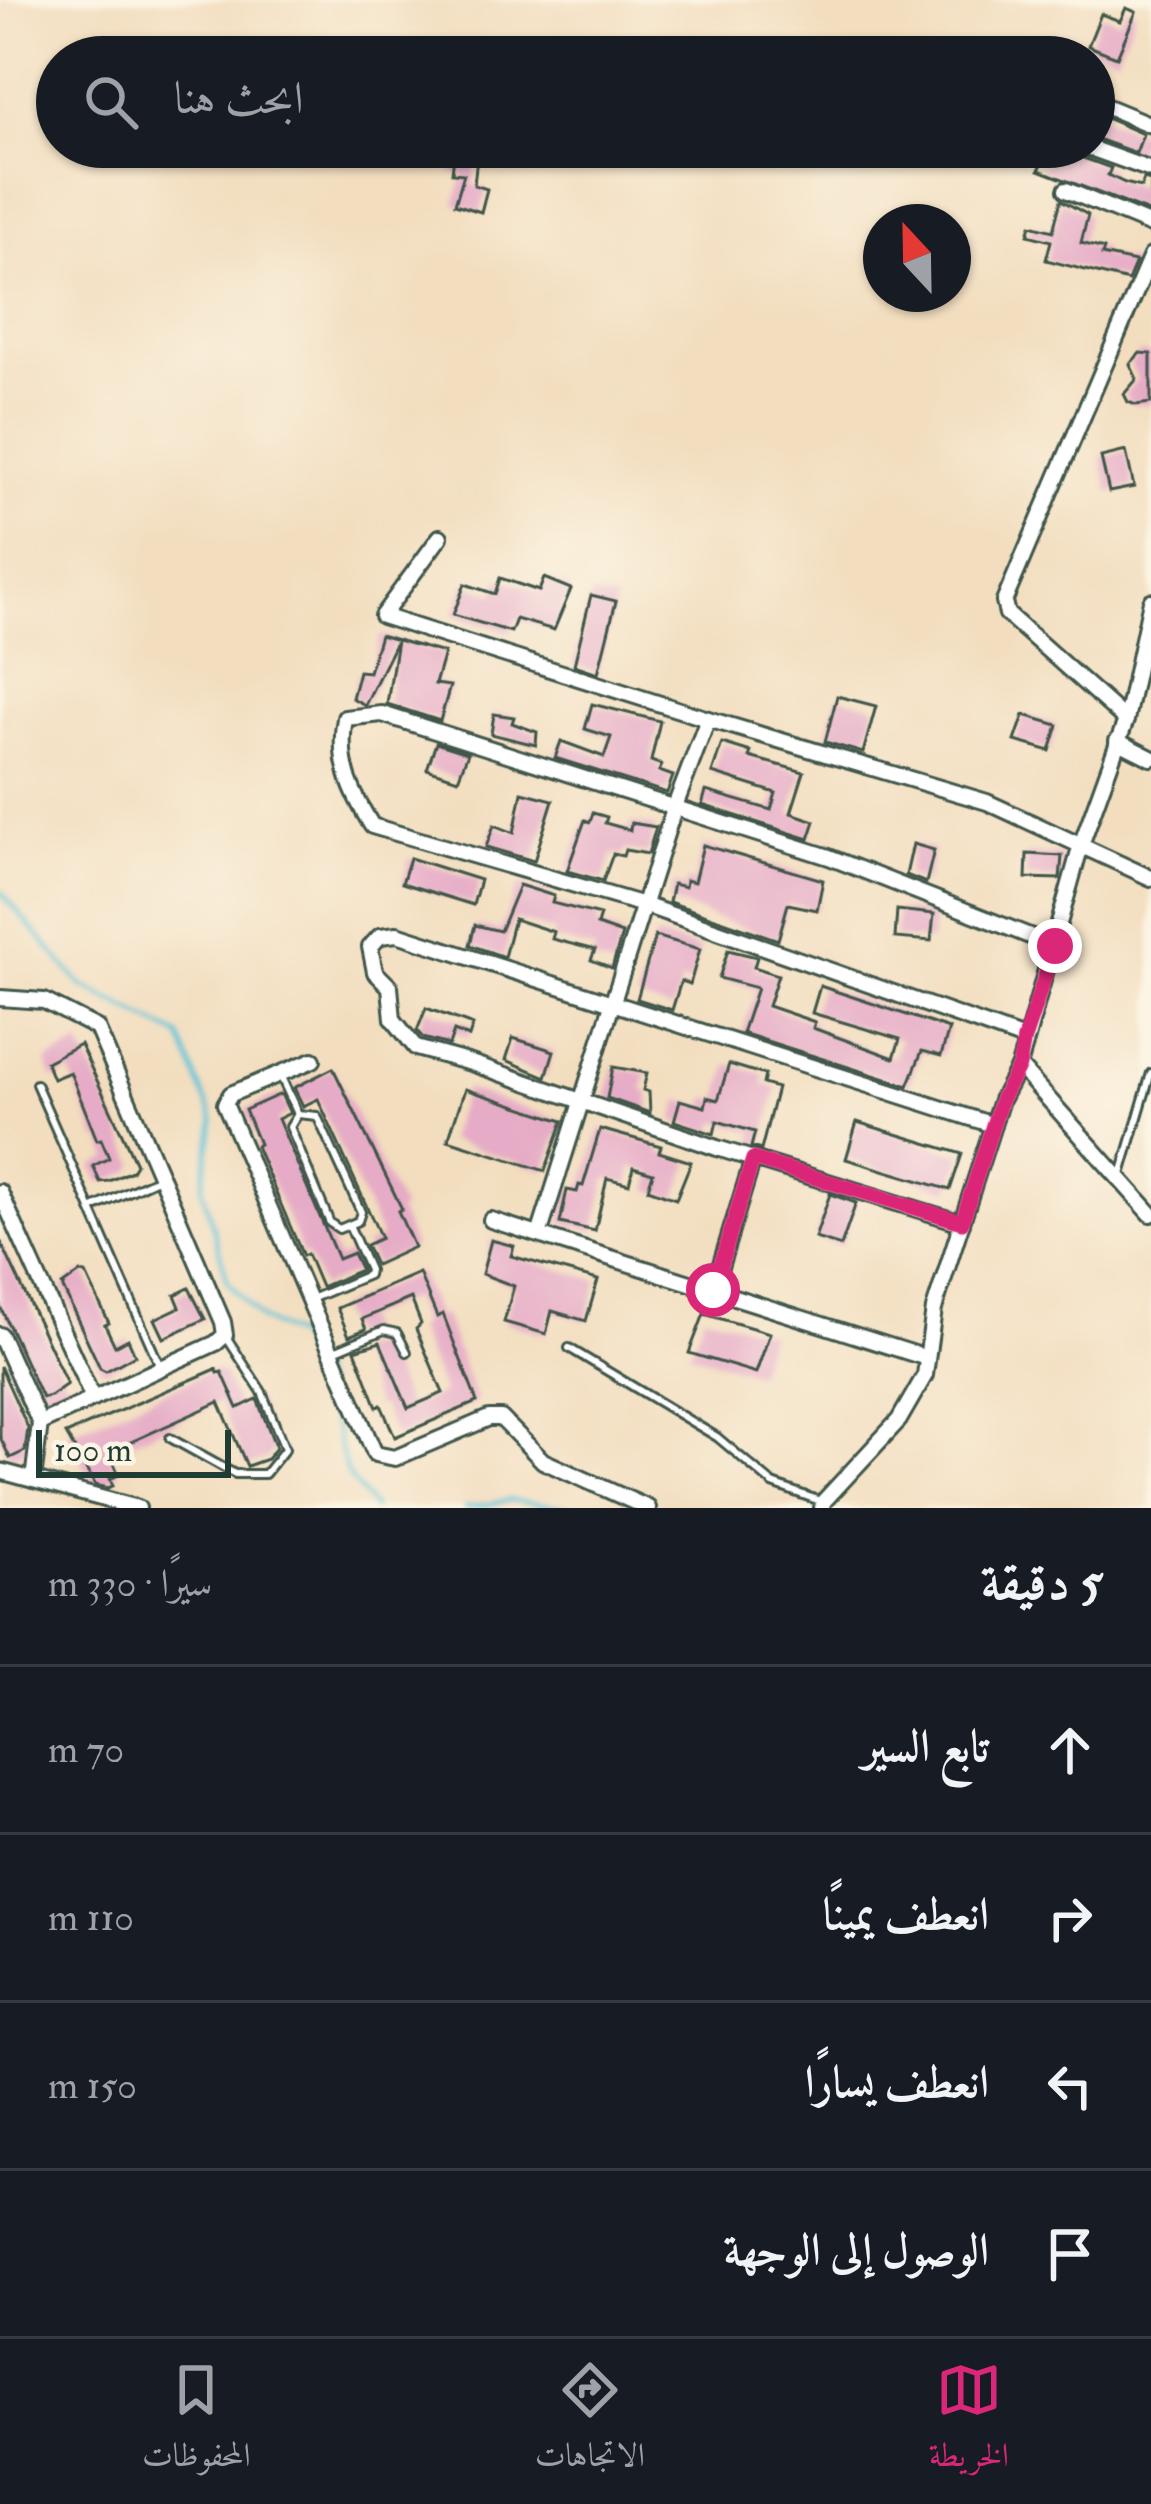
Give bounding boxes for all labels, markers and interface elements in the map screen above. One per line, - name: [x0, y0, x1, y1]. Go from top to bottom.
- search box: [36, 36, 1115, 168]
- icon: search: [78, 69, 144, 135]
- text: ابحث هنا: [174, 71, 304, 127]
- north arrow: [863, 204, 971, 312]
- route end: [1028, 919, 1082, 973]
- route start: [686, 1263, 740, 1317]
- scale bar: [36, 1424, 231, 1477]
- text: 100 m: [54, 1430, 132, 1471]
- text: 5 دقيقة: [981, 1551, 1103, 1615]
- text: سيرًا · 330 m: [48, 1559, 213, 1608]
- icon: ahead: [1037, 1717, 1103, 1783]
- text: تابع السير: [862, 1719, 989, 1775]
- text: 70 m: [48, 1725, 124, 1774]
- icon: right: [1037, 1885, 1103, 1951]
- text: انعطف يمينًا: [823, 1887, 989, 1943]
- text: 110 m: [48, 1893, 134, 1942]
- icon: left: [1037, 2053, 1103, 2119]
- text: انعطف يسارًا: [805, 2055, 989, 2111]
- text: 150 m: [48, 2061, 137, 2110]
- icon: arrive: [1037, 2221, 1103, 2287]
- text: الوصول إلى الوجهة: [724, 2223, 989, 2279]
- tab: المحفوظات: [142, 2357, 251, 2487]
- tab: الاتجاهات: [535, 2357, 645, 2487]
- tab: الخريطة: [929, 2357, 1009, 2487]

